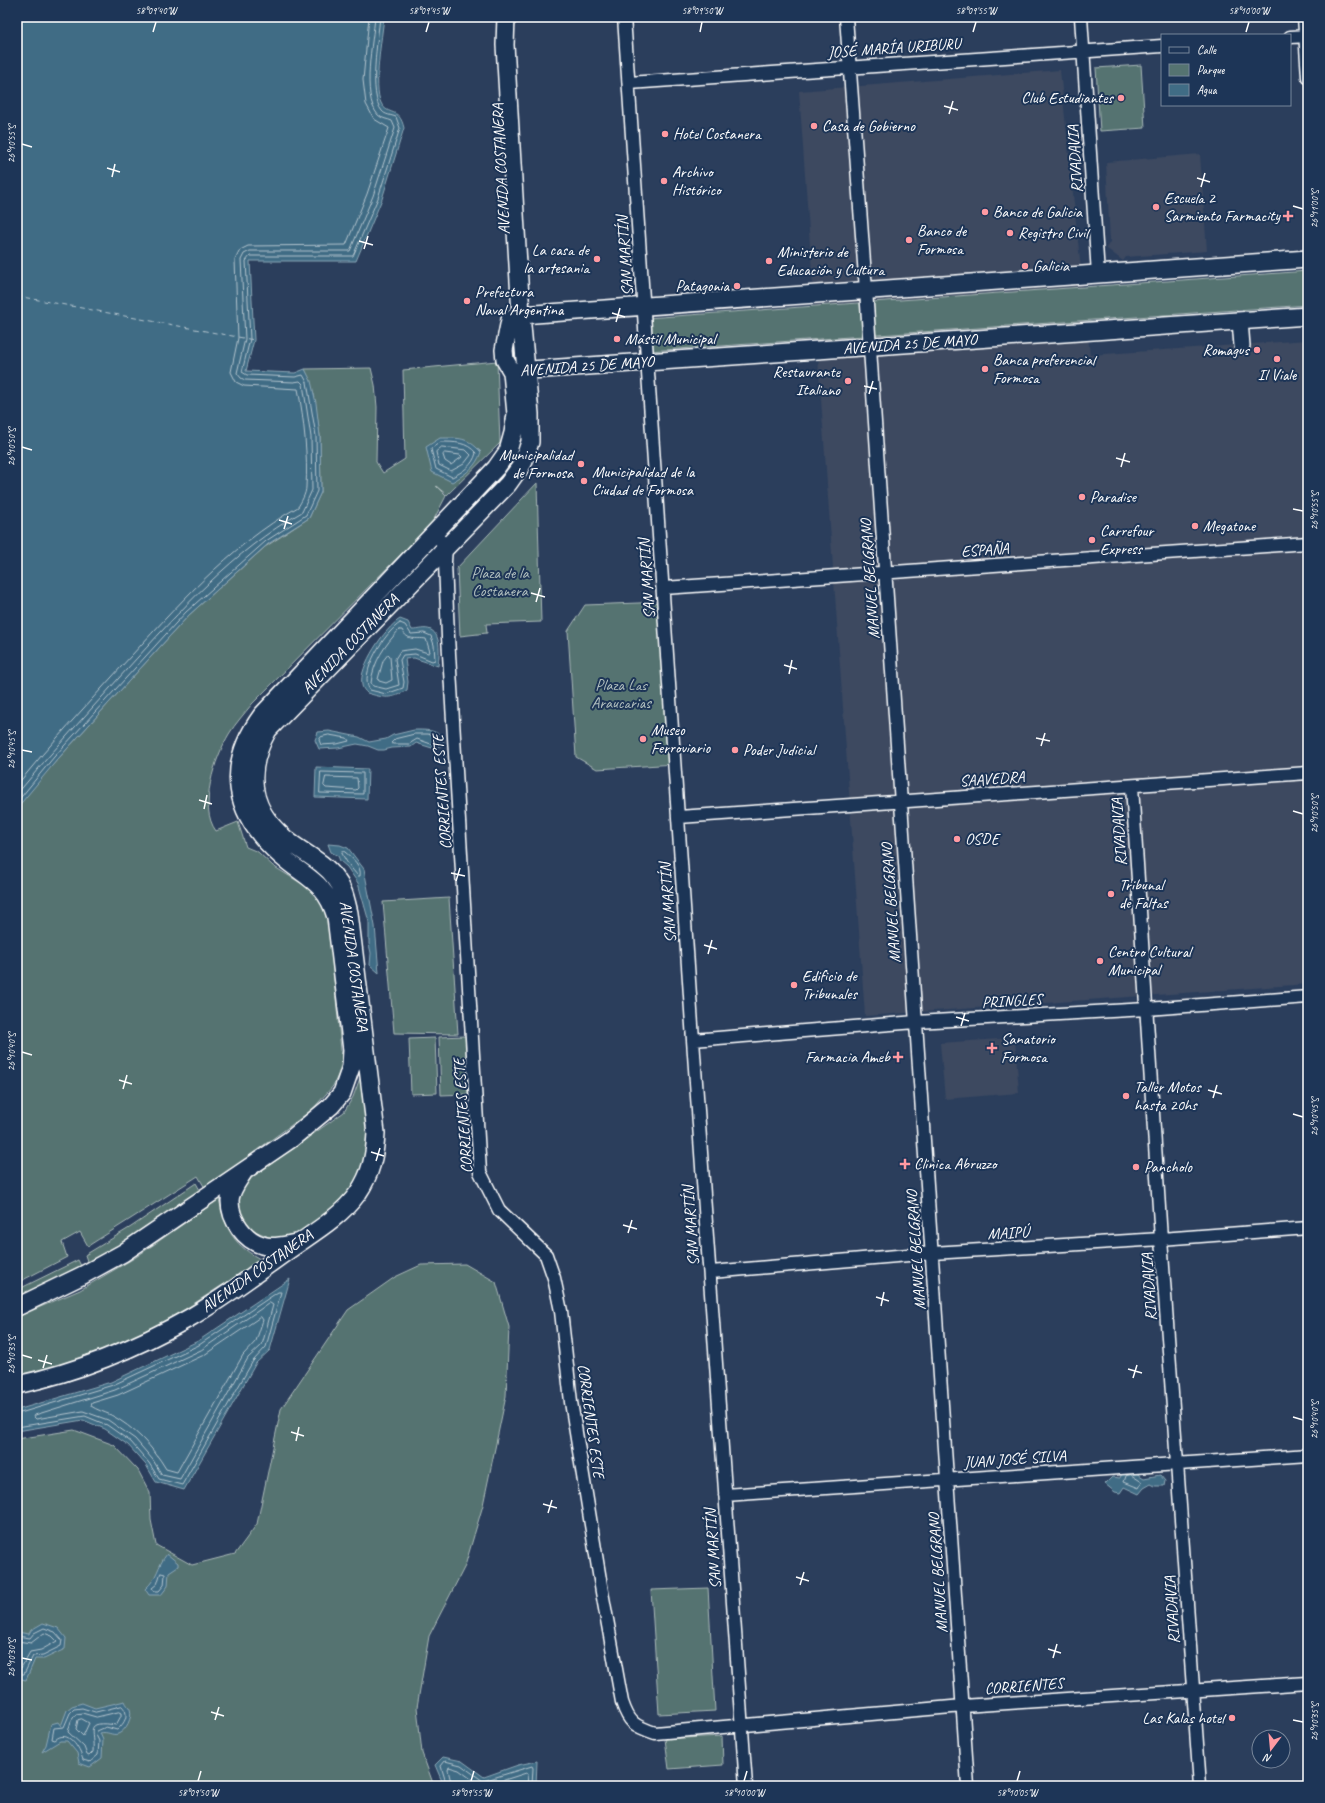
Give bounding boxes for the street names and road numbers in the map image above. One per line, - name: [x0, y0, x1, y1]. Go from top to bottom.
- street label: JOSÉ MARÍA URIBURU: [826, 33, 964, 63]
- street label: AVENIDA COSTANERA: [488, 102, 514, 235]
- street label: RIVADAVIA: [1063, 123, 1087, 194]
- street label: SAN MARTÍN: [612, 213, 638, 297]
- street label: AVENIDA 25 DE MAYO: [842, 329, 980, 359]
- street label: AVENIDA 25 DE MAYO: [519, 351, 657, 381]
- street label: MANUEL BELGRANO: [856, 516, 884, 639]
- street label: SAN MARTÍN: [634, 536, 660, 620]
- street label: ESPAÑA: [961, 538, 1010, 562]
- street label: AVENIDA COSTANERA: [297, 589, 403, 698]
- street label: CORRIENTES ESTE: [428, 732, 456, 850]
- street label: SAAVEDRA: [959, 767, 1026, 791]
- street label: RIVADAVIA: [1107, 796, 1131, 867]
- street label: MANUEL BELGRANO: [877, 840, 905, 963]
- street label: SAN MARTÍN: [655, 860, 681, 944]
- street label: AVENIDA COSTANERA: [335, 900, 373, 1033]
- street label: PRINGLES: [981, 989, 1045, 1013]
- street label: CORRIENTES ESTE: [449, 1056, 477, 1174]
- street label: SAN MARTÍN: [678, 1183, 704, 1267]
- street label: MANUEL BELGRANO: [902, 1187, 930, 1310]
- street label: MAIPÚ: [987, 1222, 1032, 1244]
- street label: AVENIDA COSTANERA: [197, 1225, 317, 1317]
- street label: RIVADAVIA: [1137, 1251, 1161, 1322]
- street label: CORRIENTES ESTE: [573, 1363, 609, 1482]
- street label: JUAN JOSÉ SILVA: [962, 1445, 1068, 1473]
- street label: SAN MARTÍN: [700, 1506, 726, 1590]
- street label: MANUEL BELGRANO: [924, 1510, 952, 1633]
- street label: RIVADAVIA: [1160, 1574, 1184, 1645]
- street label: CORRIENTES: [984, 1673, 1066, 1699]

